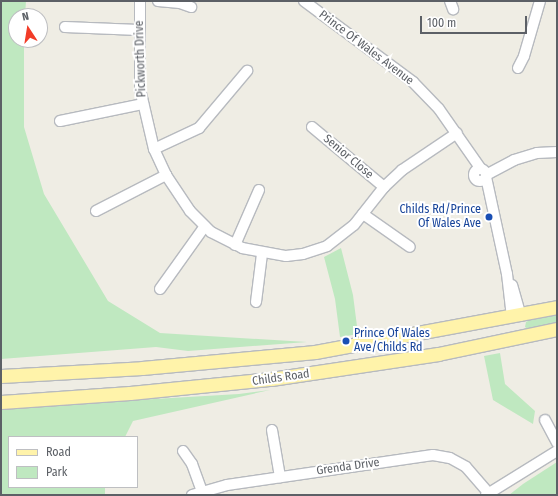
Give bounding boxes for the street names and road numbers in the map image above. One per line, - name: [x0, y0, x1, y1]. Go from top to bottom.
- street label: Prince Of Wales Avenue: [316, 8, 416, 88]
- street label: Pickworth Drive: [132, 20, 150, 98]
- street label: Senior Close: [320, 132, 376, 182]
- street label: Childs Road: [251, 367, 311, 389]
- street label: Grenda Drive: [316, 455, 380, 479]

